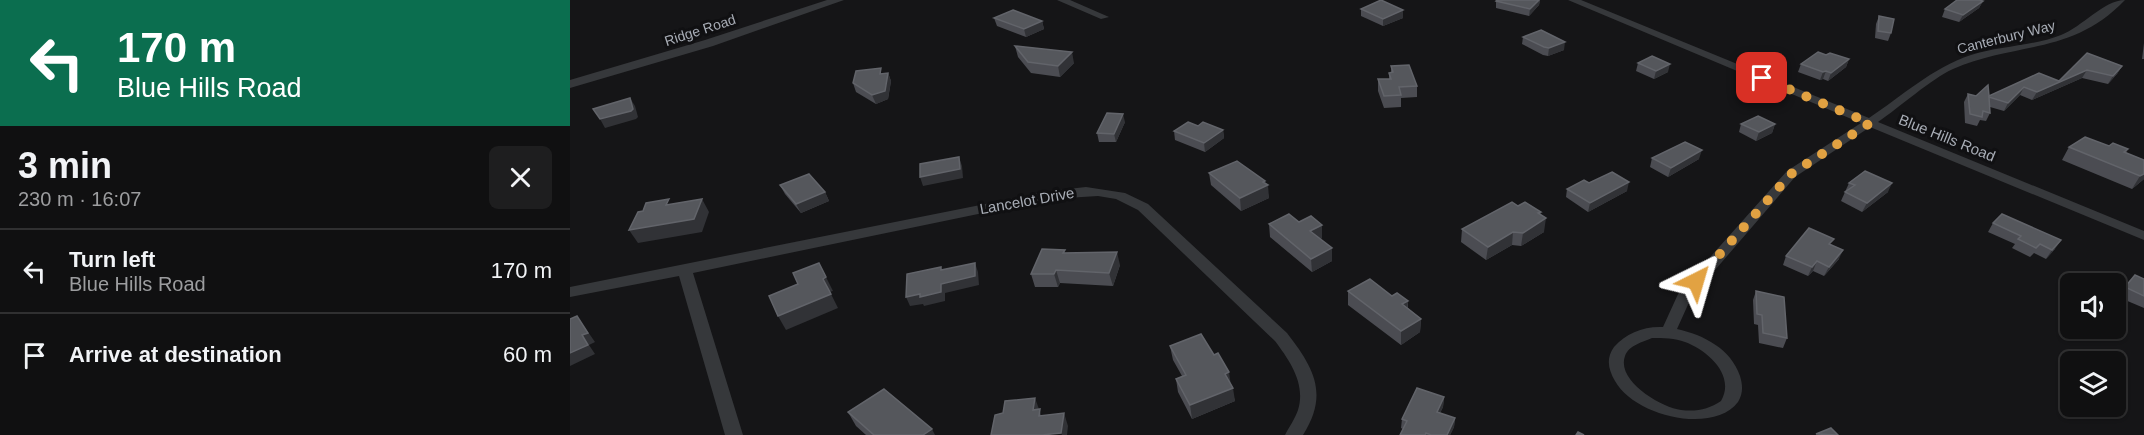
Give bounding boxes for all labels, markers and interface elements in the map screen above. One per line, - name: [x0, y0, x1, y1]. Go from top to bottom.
- street label: Ridge Road: [662, 11, 738, 49]
- street label: Canterbury Way: [1955, 17, 2057, 57]
- icon: left: [18, 24, 96, 102]
- text: 170 m: [117, 24, 236, 71]
- pin: [1736, 52, 1787, 103]
- icon: arrive: [1745, 61, 1778, 94]
- text: Blue Hills Road: [117, 73, 302, 103]
- street label: Blue Hills Road: [1896, 110, 1998, 165]
- text: 3 min: [18, 145, 112, 186]
- button: close: [489, 146, 552, 209]
- street label: Lancelot Drive: [978, 184, 1076, 217]
- text: 230 m · 16:07: [18, 188, 141, 210]
- text: Turn left: [69, 247, 155, 272]
- position arrow: [1664, 249, 1728, 313]
- icon: left: [18, 255, 51, 288]
- text: 170 m: [491, 258, 552, 283]
- text: Blue Hills Road: [69, 273, 206, 295]
- map controls: [2060, 273, 2126, 417]
- button: sound: [2060, 273, 2126, 339]
- icon: arrive: [18, 339, 51, 372]
- text: Arrive at destination: [69, 342, 282, 367]
- text: 60 m: [503, 342, 552, 367]
- button: layers: [2060, 351, 2126, 417]

